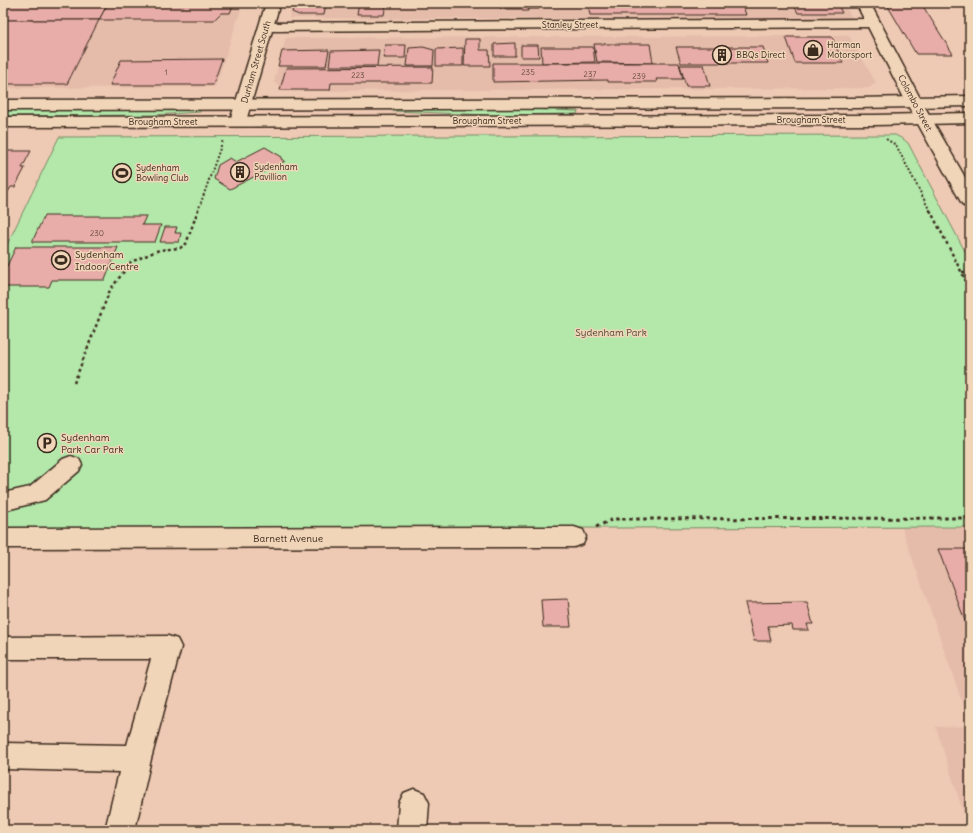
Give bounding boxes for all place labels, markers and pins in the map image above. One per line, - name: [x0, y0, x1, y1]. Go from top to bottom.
- shop icon: Harman Motorsport: [802, 39, 824, 61]
- place label: Harman Motorsport: [827, 39, 872, 60]
- building icon: BBQs Direct: [711, 44, 733, 66]
- place label: BBQs Direct: [736, 49, 785, 60]
- building icon: Sydenham Pavillion: [229, 161, 251, 183]
- place label: Sydenham Pavillion: [254, 161, 298, 182]
- sports icon: Sydenham Bowling Club: [111, 162, 133, 184]
- place label: Sydenham Bowling Club: [136, 162, 189, 183]
- place label: Sydenham Indoor Centre: [75, 248, 139, 273]
- sports icon: Sydenham Indoor Centre: [50, 249, 72, 271]
- place label: Sydenham Park Car Park: [61, 431, 123, 456]
- parking icon: Sydenham Park Car Park: [36, 432, 58, 454]

